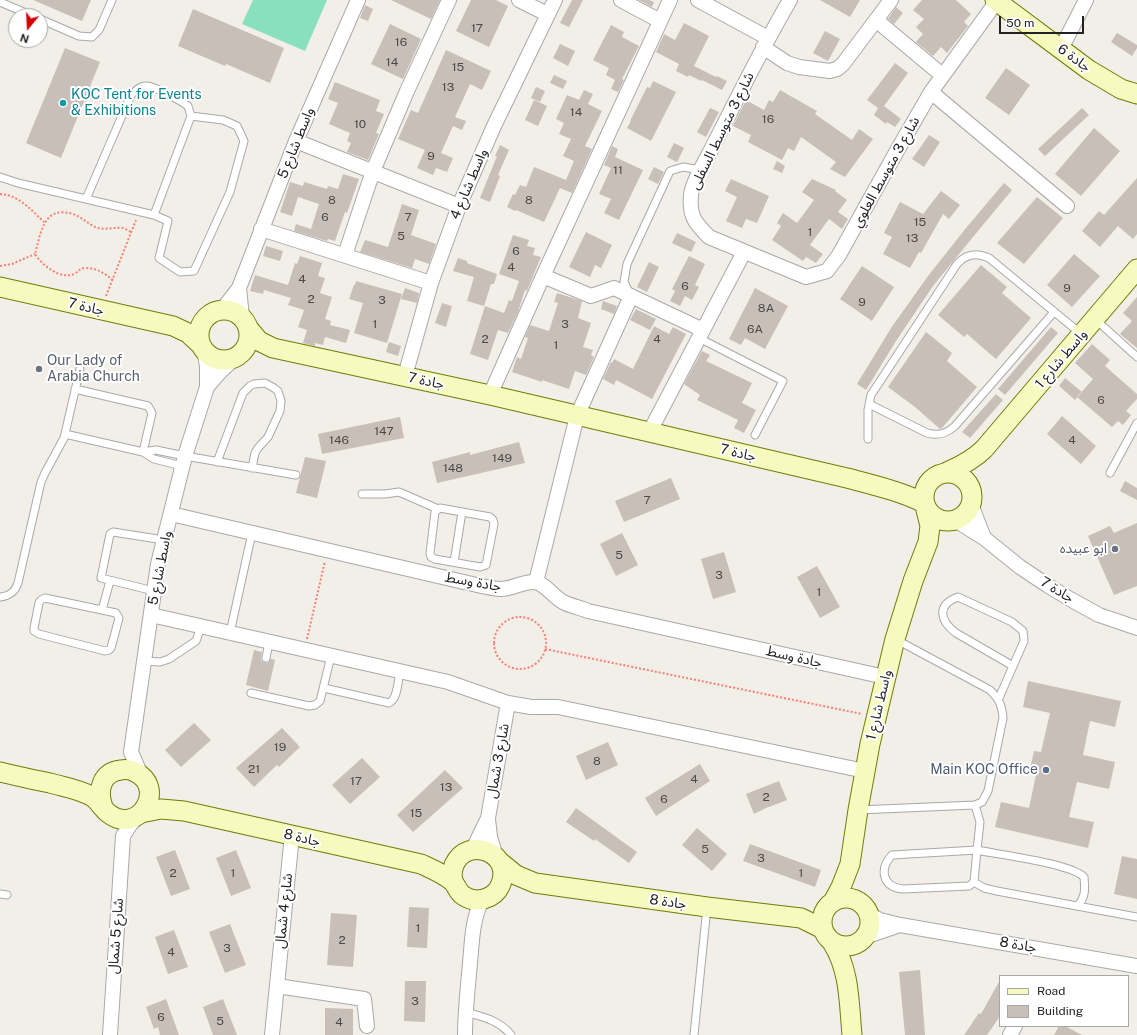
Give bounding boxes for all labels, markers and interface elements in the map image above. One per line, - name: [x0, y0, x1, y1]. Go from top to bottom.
- north arrow: [8, 8, 48, 48]
- scale bar: [1001, 8, 1086, 34]
- text: 50 m: [1006, 16, 1034, 30]
- house number: 17: [471, 21, 483, 35]
- text: N: [19, 31, 31, 46]
- house number: 16: [395, 35, 407, 49]
- street label: جادة 6: [1054, 40, 1094, 76]
- house number: 14: [386, 55, 398, 69]
- house number: 15: [452, 60, 464, 74]
- street label: شارع 3 متوسط السفلى: [686, 70, 758, 192]
- house number: 13: [442, 80, 454, 94]
- place label: KOC Tent for Events & Exhibitions: [71, 87, 202, 120]
- marker: KOC Tent for Events & Exhibitions: [58, 98, 68, 108]
- street label: واسط شارع 5: [274, 105, 318, 181]
- house number: 14: [570, 105, 582, 119]
- house number: 16: [762, 112, 774, 126]
- street label: شارع 3 متوسط العلوي: [849, 114, 923, 230]
- house number: 10: [354, 117, 366, 131]
- street label: واسط شارع 4: [447, 146, 491, 222]
- house number: 9: [427, 149, 435, 163]
- house number: 11: [613, 163, 623, 177]
- house number: 8: [328, 193, 336, 207]
- house number: 8: [525, 193, 533, 207]
- house number: 6: [321, 210, 329, 224]
- house number: 7: [404, 210, 412, 224]
- house number: 15: [914, 215, 926, 229]
- house number: 1: [808, 225, 812, 239]
- house number: 5: [397, 229, 405, 243]
- house number: 13: [906, 231, 918, 245]
- house number: 6: [512, 244, 520, 258]
- house number: 4: [507, 260, 515, 274]
- house number: 4: [298, 272, 306, 286]
- house number: 6: [681, 279, 689, 293]
- house number: 9: [1063, 281, 1071, 295]
- house number: 2: [307, 292, 315, 306]
- house number: 3: [378, 293, 386, 307]
- street label: جادة 7: [66, 295, 106, 319]
- house number: 9: [858, 295, 866, 309]
- house number: 8A: [758, 301, 774, 315]
- house number: 1: [373, 317, 377, 331]
- house number: 3: [561, 317, 569, 331]
- house number: 6A: [747, 322, 763, 336]
- street label: واسط شارع 1: [1031, 326, 1091, 392]
- house number: 2: [481, 332, 489, 346]
- house number: 4: [653, 332, 661, 346]
- house number: 1: [554, 338, 558, 352]
- place label: Our Lady of Arabia Church: [47, 353, 140, 386]
- marker: Our Lady of Arabia Church: [34, 364, 44, 374]
- street label: جادة 7: [406, 369, 446, 393]
- house number: 6: [1097, 393, 1105, 407]
- house number: 147: [374, 424, 394, 438]
- house number: 146: [329, 433, 349, 447]
- house number: 4: [1068, 433, 1076, 447]
- street label: جادة 7: [718, 441, 758, 465]
- house number: 149: [492, 451, 512, 465]
- house number: 148: [443, 461, 463, 475]
- house number: 7: [643, 493, 651, 507]
- street label: واسط شارع 5: [145, 529, 175, 607]
- place label: ابو عبيده: [1060, 541, 1107, 557]
- marker: ابو عبيده: [1110, 544, 1120, 554]
- house number: 5: [615, 548, 623, 562]
- house number: 3: [715, 568, 723, 582]
- street label: جادة وسط: [444, 569, 502, 595]
- street label: جادة 7: [1037, 573, 1077, 607]
- house number: 1: [817, 585, 821, 599]
- street label: جادة وسط: [764, 642, 824, 672]
- street label: واسط شارع 1: [863, 668, 895, 742]
- street label: شارع 3 شمال: [483, 722, 513, 800]
- house number: 19: [274, 740, 286, 754]
- house number: 8: [593, 754, 601, 768]
- house number: 21: [248, 762, 260, 776]
- place label: Main KOC Office: [930, 762, 1038, 778]
- marker: Main KOC Office: [1041, 765, 1051, 775]
- house number: 4: [690, 772, 698, 786]
- house number: 17: [350, 774, 362, 788]
- house number: 13: [440, 780, 452, 794]
- house number: 2: [762, 790, 770, 804]
- house number: 6: [660, 792, 668, 806]
- house number: 15: [410, 806, 422, 820]
- street label: جادة 8: [282, 826, 322, 850]
- house number: 5: [701, 842, 709, 856]
- house number: 3: [757, 851, 765, 865]
- house number: 2: [169, 866, 177, 880]
- house number: 1: [231, 866, 235, 880]
- house number: 1: [799, 866, 803, 880]
- street label: شارع 4 شمال: [272, 872, 296, 950]
- street label: جادة 8: [648, 891, 688, 913]
- street label: شارع 5 شمال: [105, 898, 127, 974]
- house number: 1: [416, 921, 420, 935]
- house number: 2: [338, 933, 346, 947]
- street label: جادة 8: [998, 934, 1038, 956]
- house number: 3: [223, 941, 231, 955]
- house number: 4: [167, 945, 175, 959]
- legend: [999, 975, 1129, 1027]
- text: Road: [1037, 984, 1065, 998]
- house number: 3: [411, 994, 419, 1008]
- text: Building: [1037, 1004, 1083, 1018]
- house number: 6: [157, 1010, 165, 1024]
- house number: 5: [216, 1014, 224, 1028]
- house number: 4: [335, 1015, 343, 1029]

